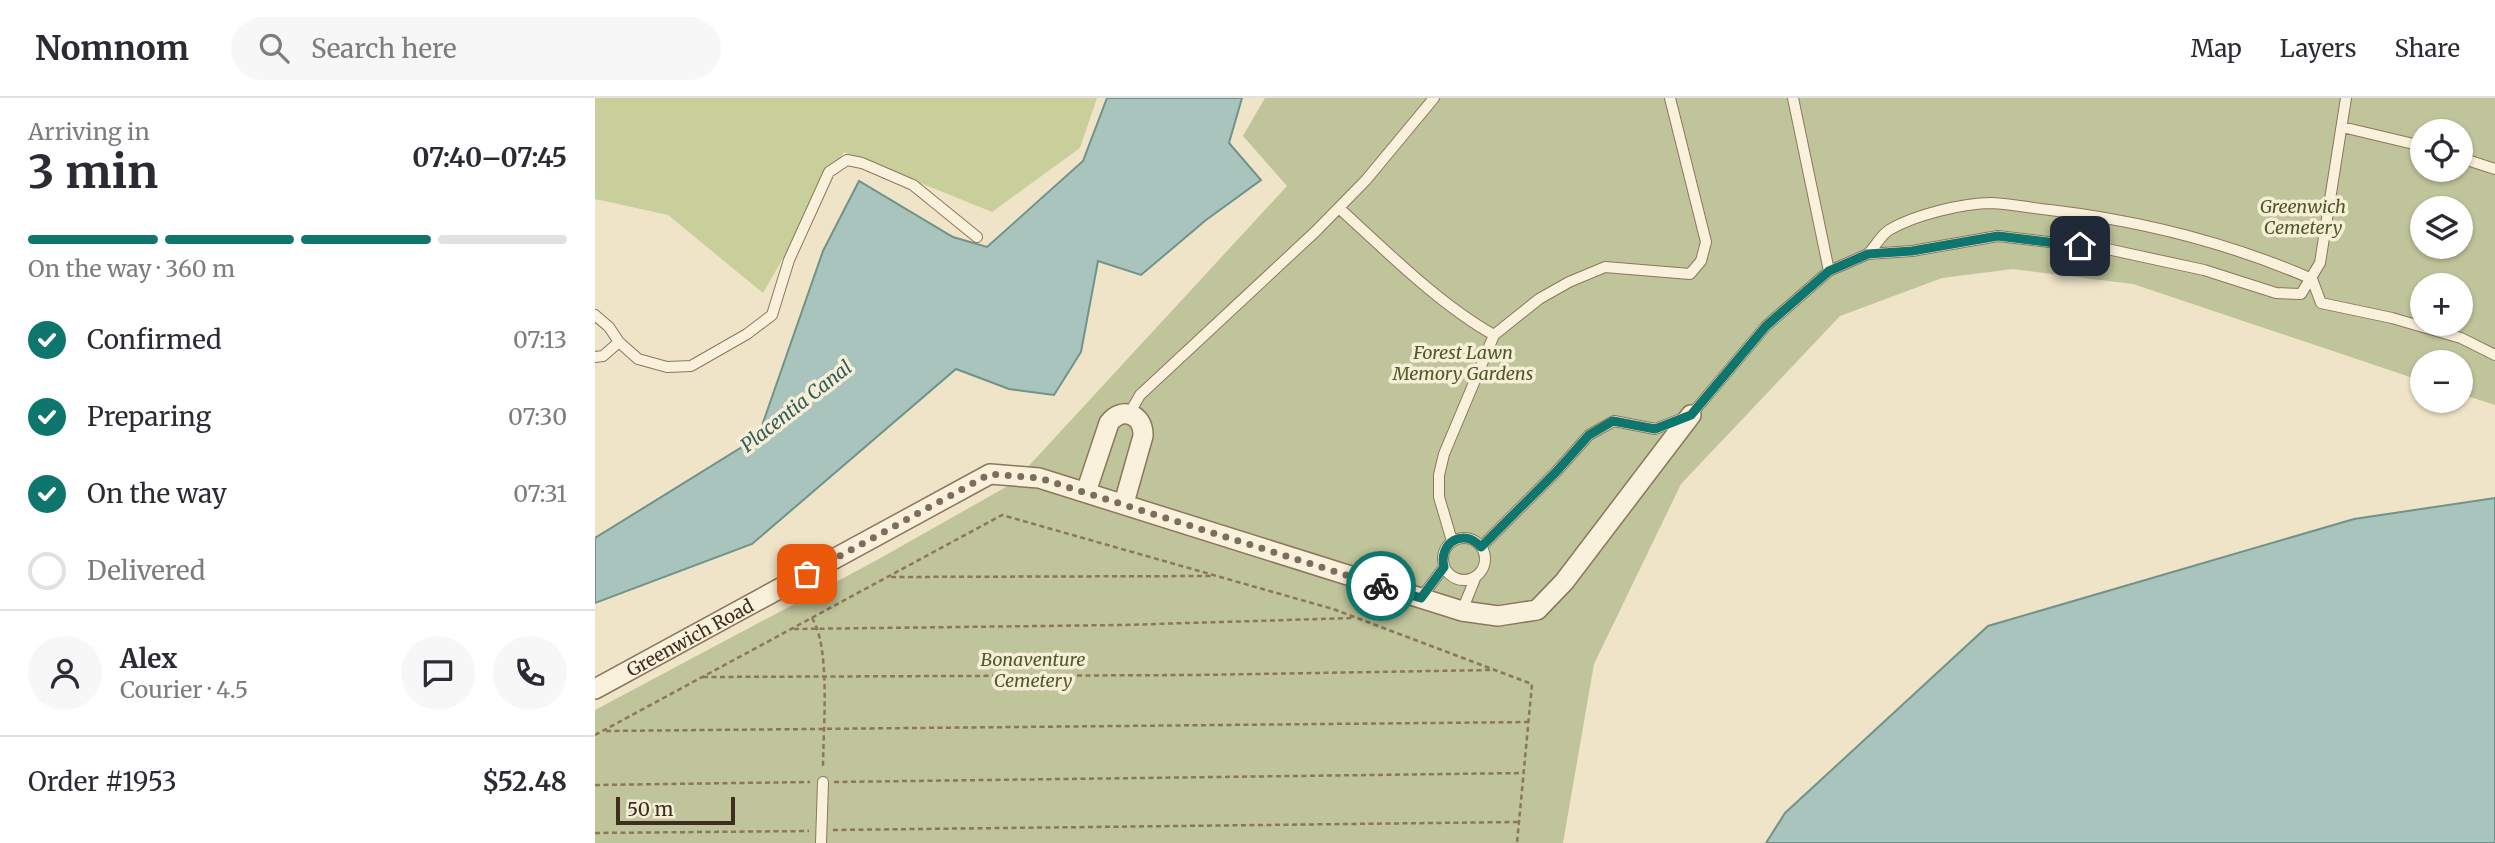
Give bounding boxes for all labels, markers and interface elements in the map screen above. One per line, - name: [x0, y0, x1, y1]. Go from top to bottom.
- search box: [231, 17, 721, 80]
- text: Nomnom: [35, 28, 189, 69]
- icon: search: [255, 29, 293, 67]
- text: Search here: [311, 32, 457, 65]
- text: Map: [2191, 33, 2242, 64]
- text: Layers: [2280, 33, 2356, 64]
- text: Share: [2394, 33, 2460, 64]
- text: Arriving in: [28, 117, 150, 146]
- map controls: [2410, 119, 2473, 413]
- button: locate: [2410, 119, 2473, 182]
- text: 07:40–07:45: [412, 141, 567, 174]
- text: 3 min: [28, 143, 158, 201]
- park label: Greenwich Cemetery: [2260, 195, 2346, 239]
- button: layers: [2410, 196, 2473, 259]
- pin: [2050, 216, 2110, 276]
- icon: home: [2061, 227, 2099, 265]
- text: On the way · 360 m: [28, 254, 235, 283]
- button: +: [2410, 273, 2473, 336]
- icon: check: [28, 321, 66, 359]
- text: Confirmed: [87, 323, 222, 356]
- text: 07:13: [513, 325, 567, 354]
- park label: Forest Lawn Memory Gardens: [1392, 341, 1533, 385]
- button: −: [2410, 350, 2473, 413]
- water label: Placentia Canal: [736, 355, 856, 457]
- icon: check: [28, 398, 66, 436]
- text: Preparing: [87, 400, 211, 433]
- text: 07:30: [508, 402, 567, 431]
- icon: check: [28, 475, 66, 513]
- text: On the way: [87, 477, 227, 510]
- text: 07:31: [513, 479, 567, 508]
- pin: [777, 544, 837, 604]
- courier: [1346, 551, 1416, 621]
- text: Delivered: [87, 554, 206, 587]
- icon: bag: [788, 555, 826, 593]
- icon: bike: [1362, 567, 1400, 605]
- street label: Greenwich Road: [622, 593, 757, 681]
- button: person: [28, 636, 102, 710]
- button: chat: [401, 636, 475, 710]
- button: phone: [493, 636, 567, 710]
- text: Alex: [120, 642, 177, 675]
- park label: Bonaventure Cemetery: [981, 648, 1085, 692]
- text: Courier · 4.5: [120, 675, 248, 704]
- text: Order #1953: [28, 765, 177, 798]
- text: $52.48: [482, 765, 567, 798]
- scale bar: [616, 794, 735, 826]
- text: 50 m: [627, 797, 673, 821]

